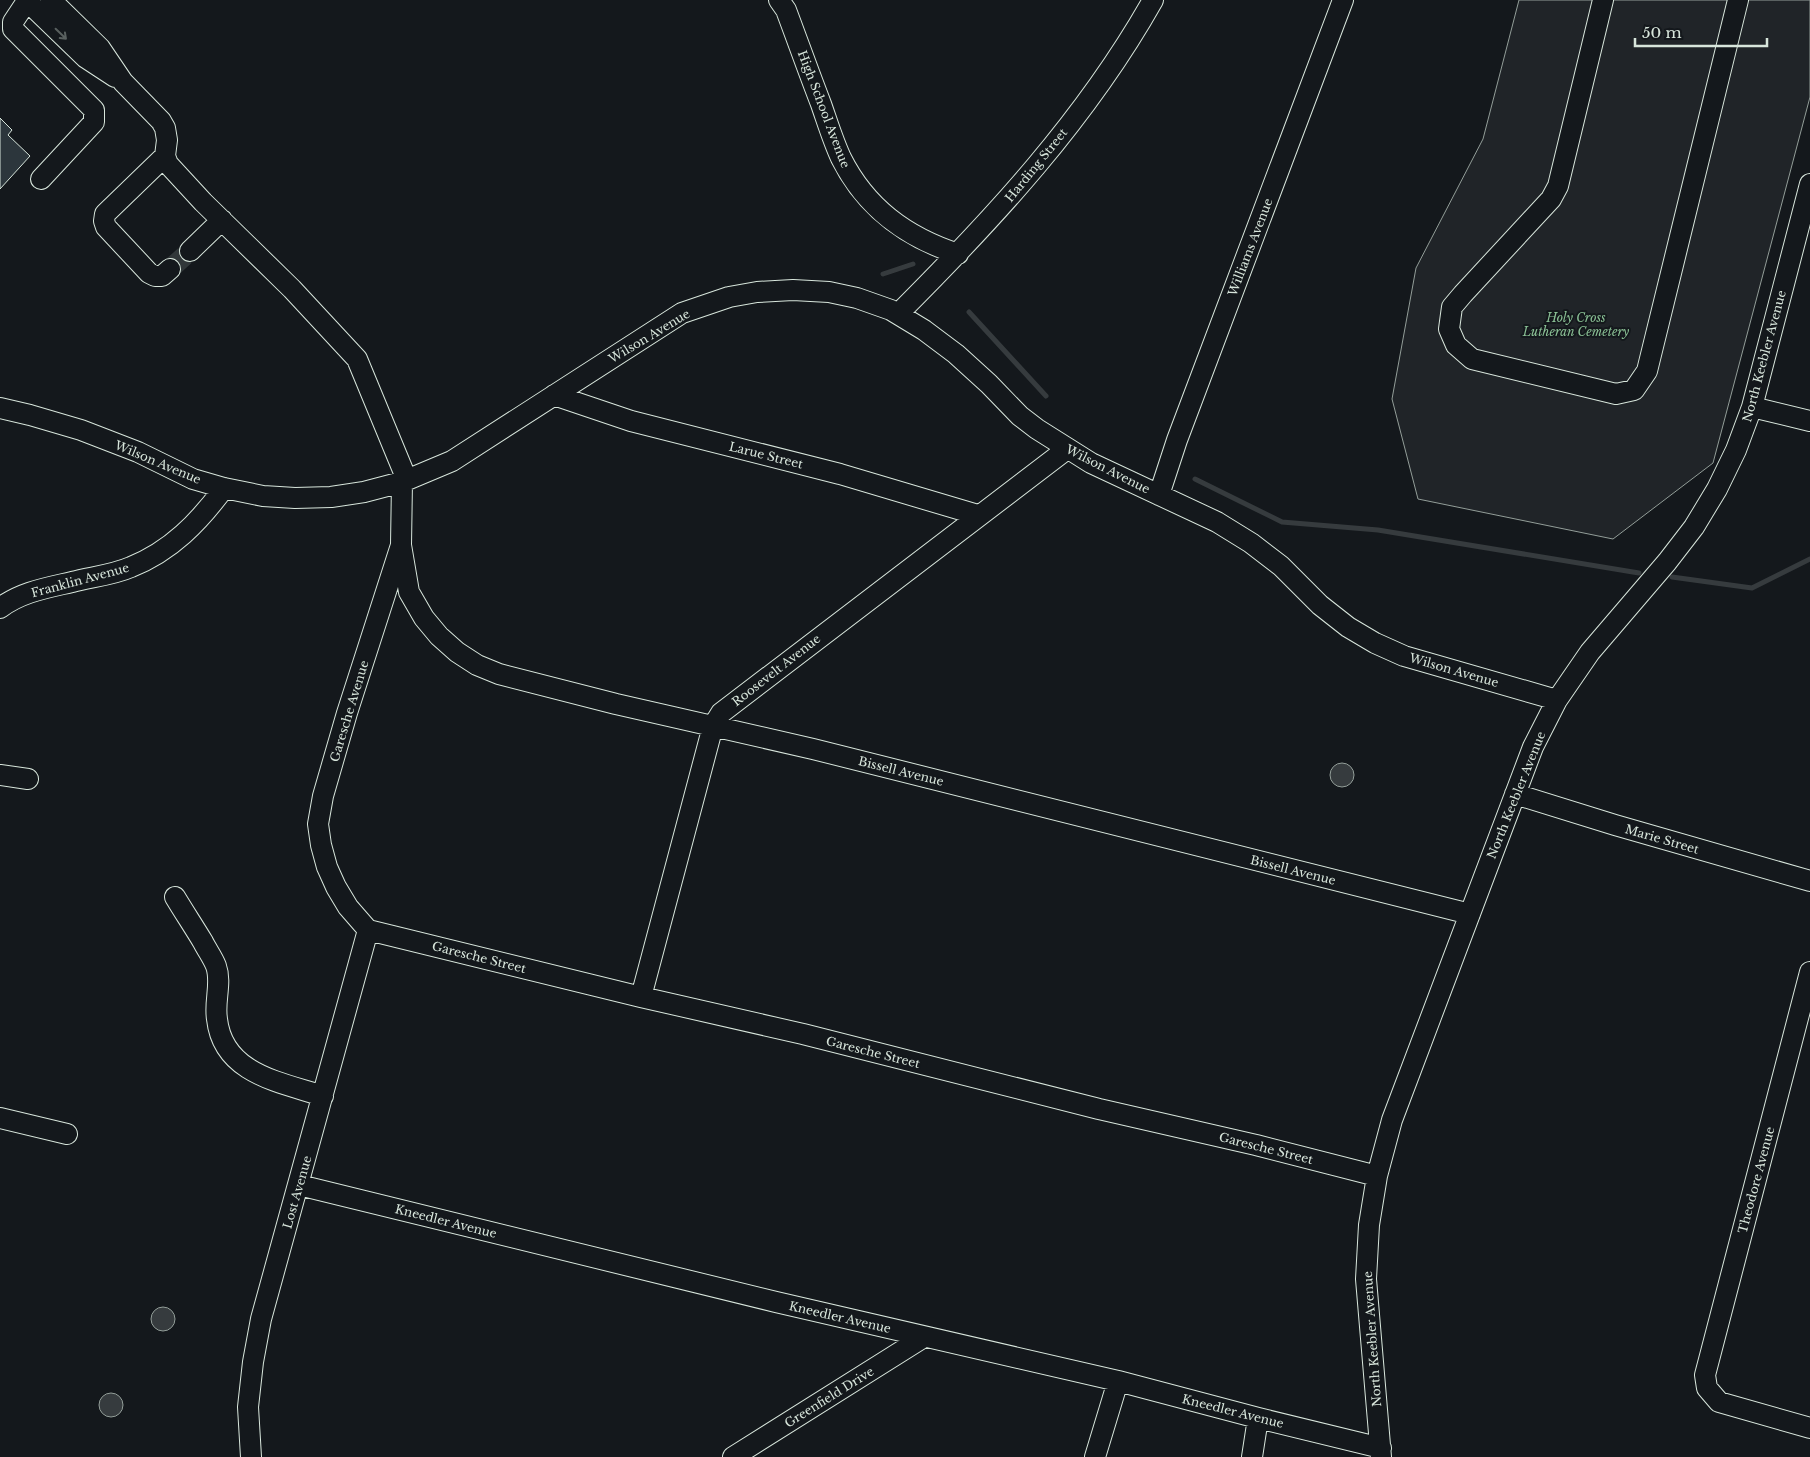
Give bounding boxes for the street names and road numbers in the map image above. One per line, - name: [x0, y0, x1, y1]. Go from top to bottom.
- street label: High School Avenue: [795, 48, 853, 170]
- street label: Harding Street: [1002, 125, 1071, 205]
- street label: Williams Avenue: [1224, 196, 1276, 299]
- street label: North Keebler Avenue: [1739, 288, 1789, 424]
- street label: Wilson Avenue: [605, 306, 692, 367]
- street label: Wilson Avenue: [112, 437, 203, 487]
- street label: Larue Street: [728, 439, 805, 472]
- street label: Wilson Avenue: [1063, 441, 1153, 497]
- street label: Franklin Avenue: [29, 560, 131, 600]
- street label: Roosevelt Avenue: [729, 631, 823, 709]
- street label: Wilson Avenue: [1407, 650, 1501, 690]
- street label: Garesche Avenue: [326, 658, 372, 764]
- street label: North Keebler Avenue: [1484, 729, 1548, 861]
- street label: Bissell Avenue: [857, 753, 945, 789]
- street label: Marie Street: [1623, 821, 1701, 857]
- street label: Bissell Avenue: [1249, 852, 1337, 888]
- street label: Garesche Street: [431, 938, 528, 976]
- street label: Garesche Street: [825, 1033, 922, 1071]
- street label: Theodore Avenue: [1735, 1125, 1777, 1235]
- street label: Garesche Street: [1218, 1129, 1315, 1167]
- street label: Lost Avenue: [279, 1154, 315, 1230]
- street label: Kneedler Avenue: [394, 1201, 499, 1241]
- street label: North Keebler Avenue: [1360, 1271, 1384, 1407]
- street label: Kneedler Avenue: [787, 1298, 893, 1336]
- street label: Greenfield Drive: [782, 1363, 877, 1431]
- street label: Kneedler Avenue: [1181, 1391, 1286, 1431]

